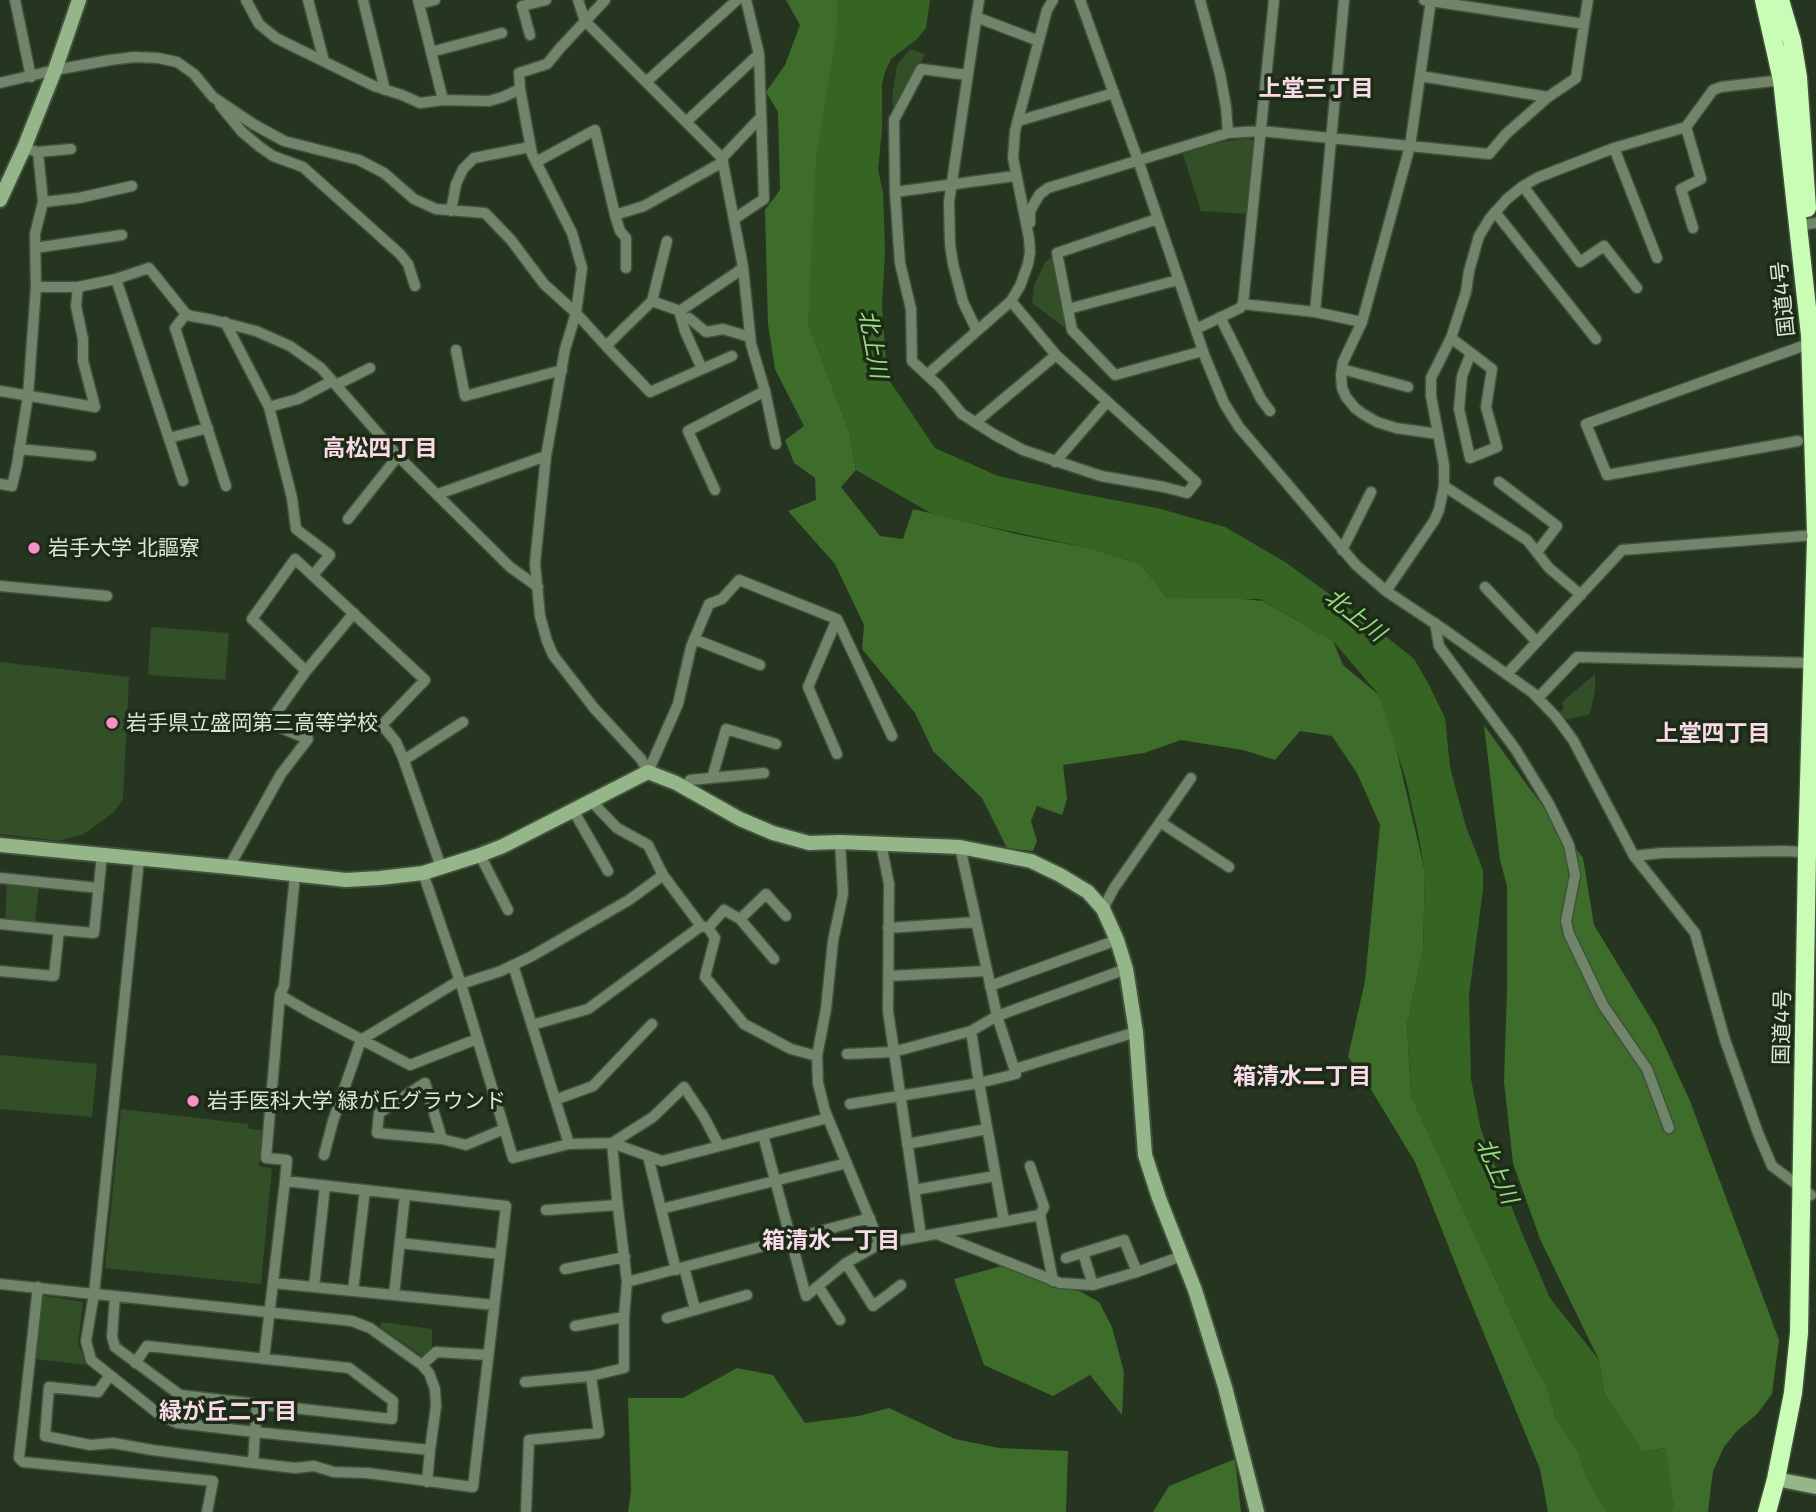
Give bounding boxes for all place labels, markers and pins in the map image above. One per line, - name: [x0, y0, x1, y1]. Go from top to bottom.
- place label: 岩手大学 北謳寮: [48, 535, 200, 561]
- marker: 岩手大学 北謳寮: [26, 540, 42, 556]
- place label: 岩手県立盛岡第三高等学校: [126, 710, 378, 736]
- marker: 岩手県立盛岡第三高等学校: [104, 715, 120, 731]
- place label: 岩手医科大学 緑が丘グラウンド: [207, 1088, 506, 1114]
- marker: 岩手医科大学 緑が丘グラウンド: [185, 1093, 201, 1109]

